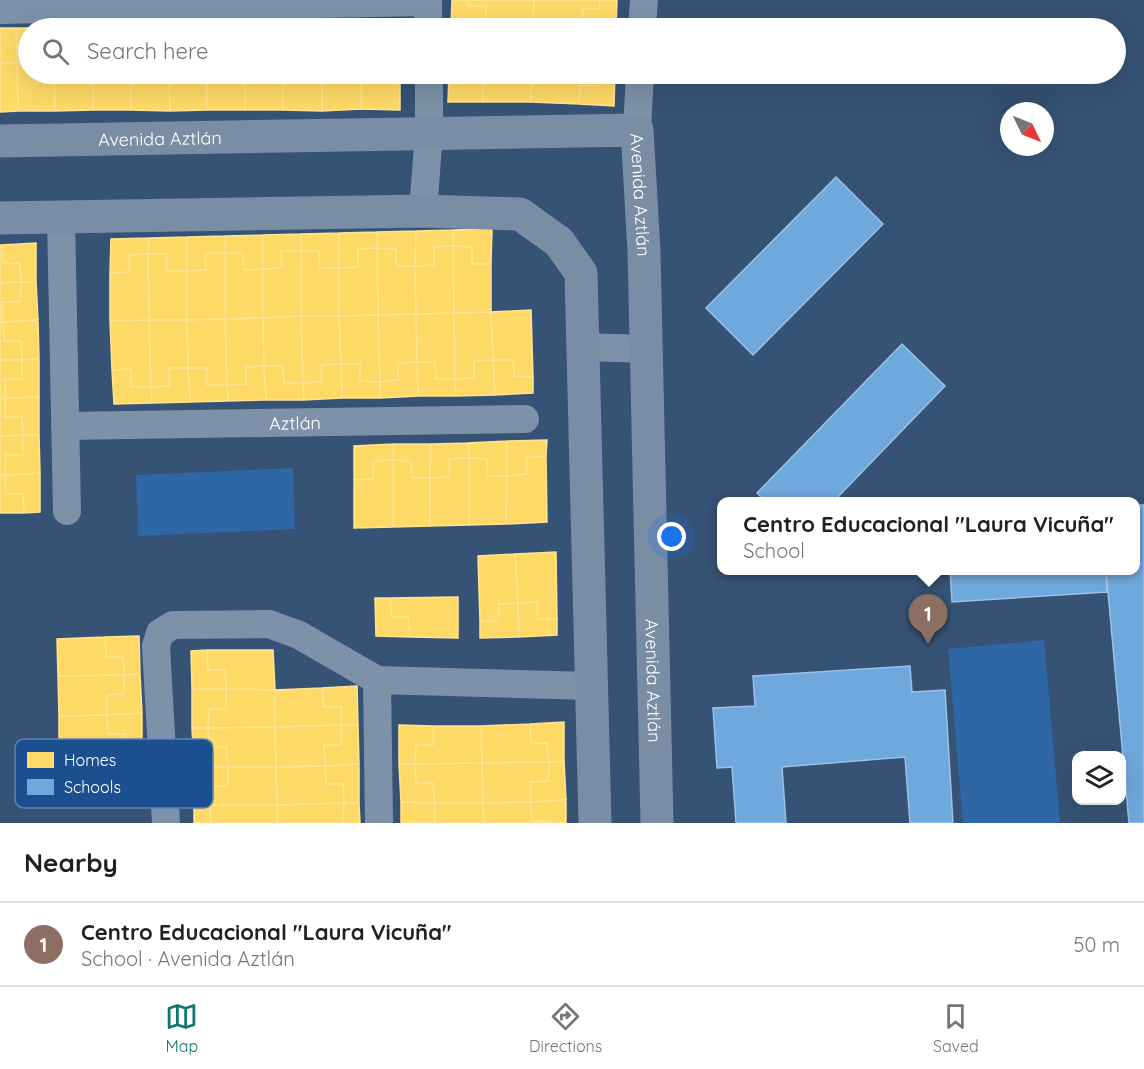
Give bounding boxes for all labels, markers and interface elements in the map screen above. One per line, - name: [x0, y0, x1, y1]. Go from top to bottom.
- search box: [18, 18, 1126, 84]
- icon: search: [39, 35, 72, 68]
- text: Search here: [87, 37, 208, 65]
- north arrow: [1000, 102, 1054, 156]
- street label: Avenida Aztlán: [98, 126, 222, 151]
- street label: Avenida Aztlán: [626, 132, 656, 257]
- street label: Aztlán: [269, 411, 321, 434]
- popup: [717, 497, 1140, 575]
- text: Centro Educacional "Laura Vicuña": [743, 510, 1114, 538]
- your location: [657, 522, 686, 551]
- text: School: [743, 538, 805, 563]
- pin: 1: [908, 594, 948, 644]
- street label: Avenida Aztlán: [641, 619, 667, 743]
- legend: [15, 739, 213, 808]
- text: Homes: [64, 750, 116, 770]
- map controls: [1072, 751, 1126, 805]
- button: layers: [1072, 751, 1126, 805]
- text: Schools: [64, 777, 121, 797]
- text: Nearby: [24, 846, 118, 879]
- text: Centro Educacional "Laura Vicuña": [81, 918, 451, 946]
- text: 1: [40, 932, 47, 957]
- text: 50 m: [1074, 932, 1120, 957]
- text: School · Avenida Aztlán: [81, 946, 295, 971]
- tab: Map: [165, 1000, 198, 1056]
- tab: Directions: [529, 1000, 602, 1056]
- tab: Saved: [933, 1000, 979, 1056]

